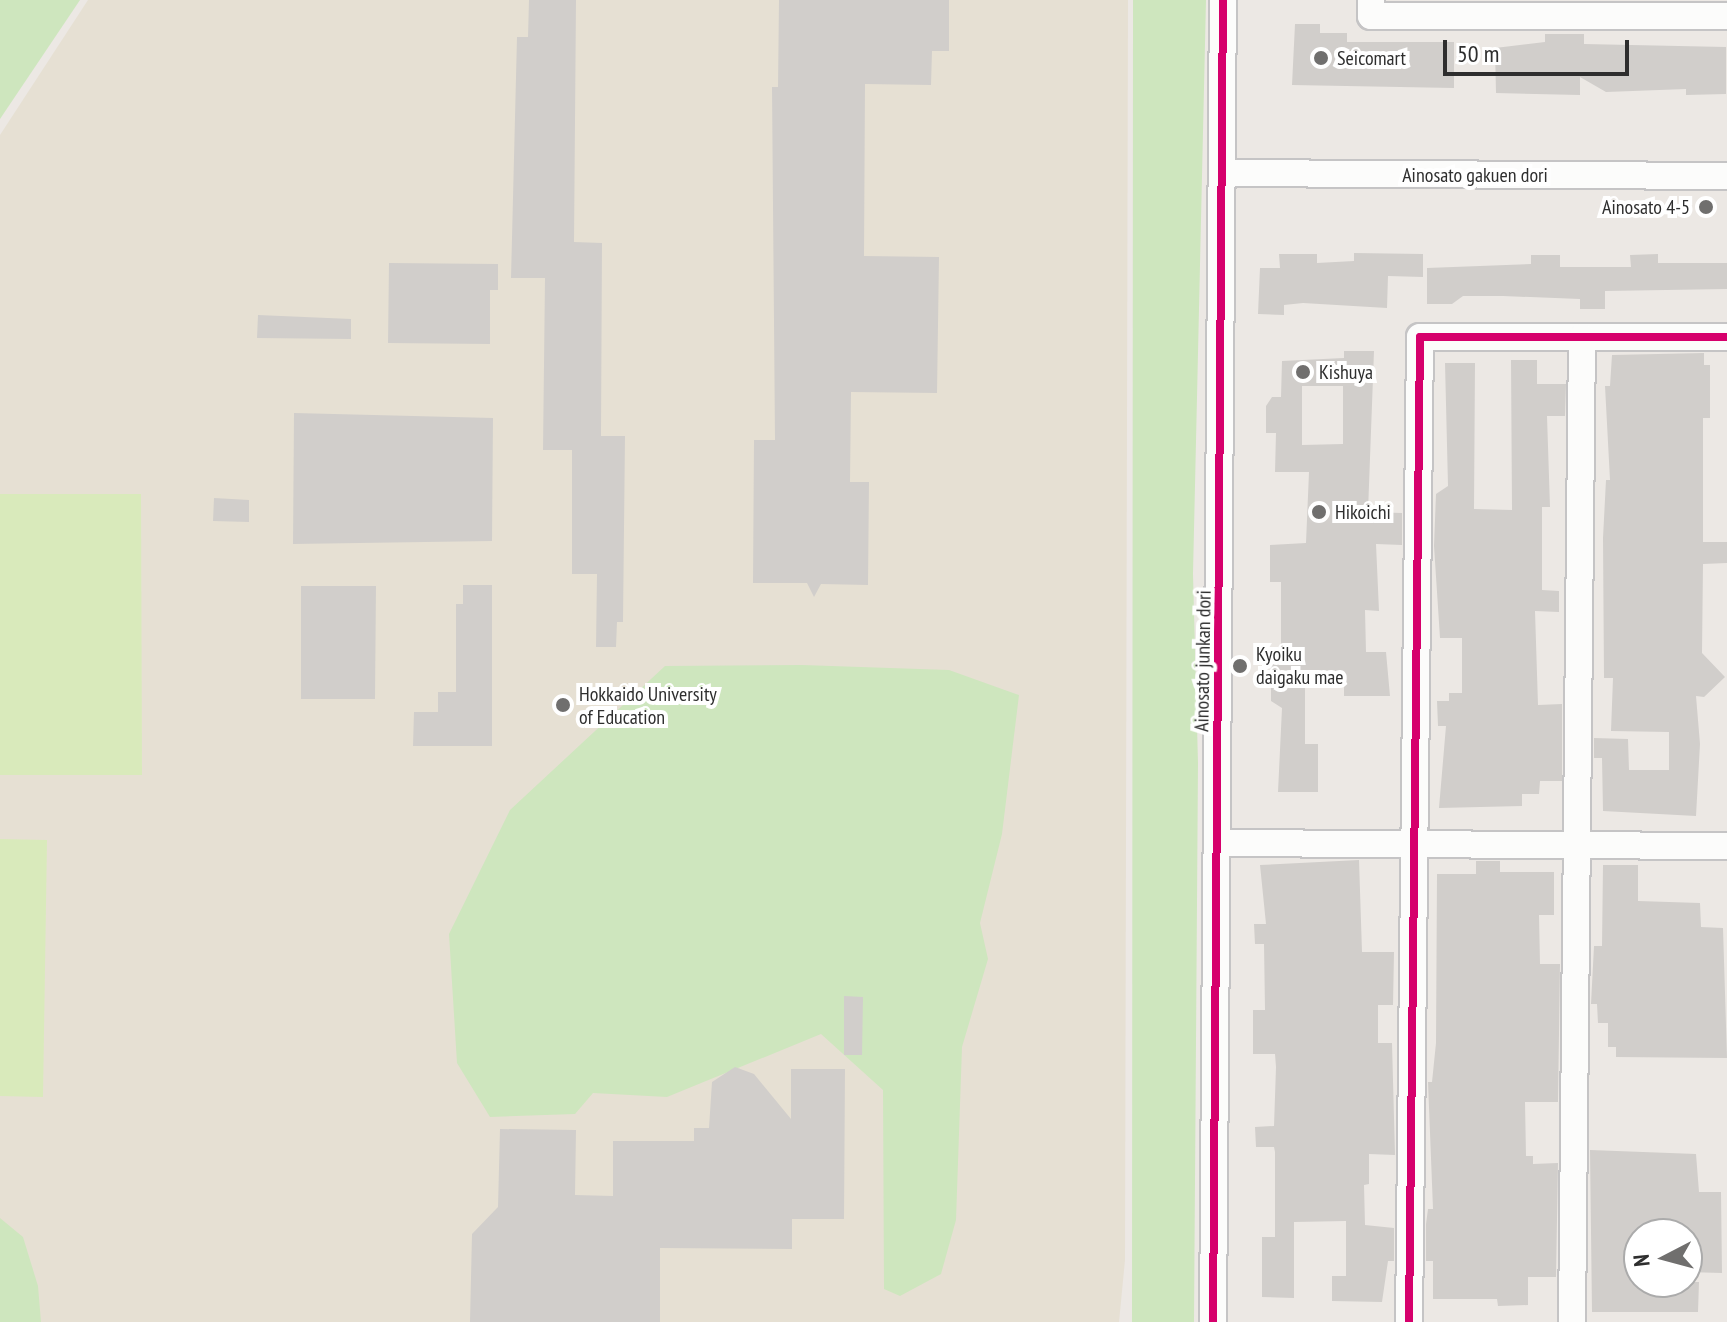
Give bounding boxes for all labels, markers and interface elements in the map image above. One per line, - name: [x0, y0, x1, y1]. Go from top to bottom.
- scale bar: [1447, 24, 1633, 74]
- text: 50 m: [1457, 38, 1499, 69]
- place label: Seicomart: [1337, 46, 1406, 70]
- marker: Seicomart: [1312, 49, 1330, 67]
- street label: Ainosato gakuen dori: [1402, 163, 1548, 187]
- place label: Ainosato 4-5: [1602, 195, 1690, 219]
- marker: Ainosato 4-5: [1697, 198, 1715, 216]
- place label: Kishuya: [1319, 360, 1373, 384]
- marker: Kishuya: [1294, 363, 1312, 381]
- place label: Hikoichi: [1335, 500, 1391, 524]
- marker: Hikoichi: [1310, 503, 1328, 521]
- street label: Ainosato junkan dori: [1190, 590, 1216, 732]
- place label: Kyoiku daigaku mae: [1256, 642, 1344, 689]
- marker: Kyoiku daigaku mae: [1231, 657, 1249, 675]
- place label: Hokkaido University of Education: [579, 682, 717, 729]
- marker: Hokkaido University of Education: [554, 696, 572, 714]
- north arrow: [1623, 1218, 1703, 1298]
- text: N: [1627, 1253, 1656, 1268]

